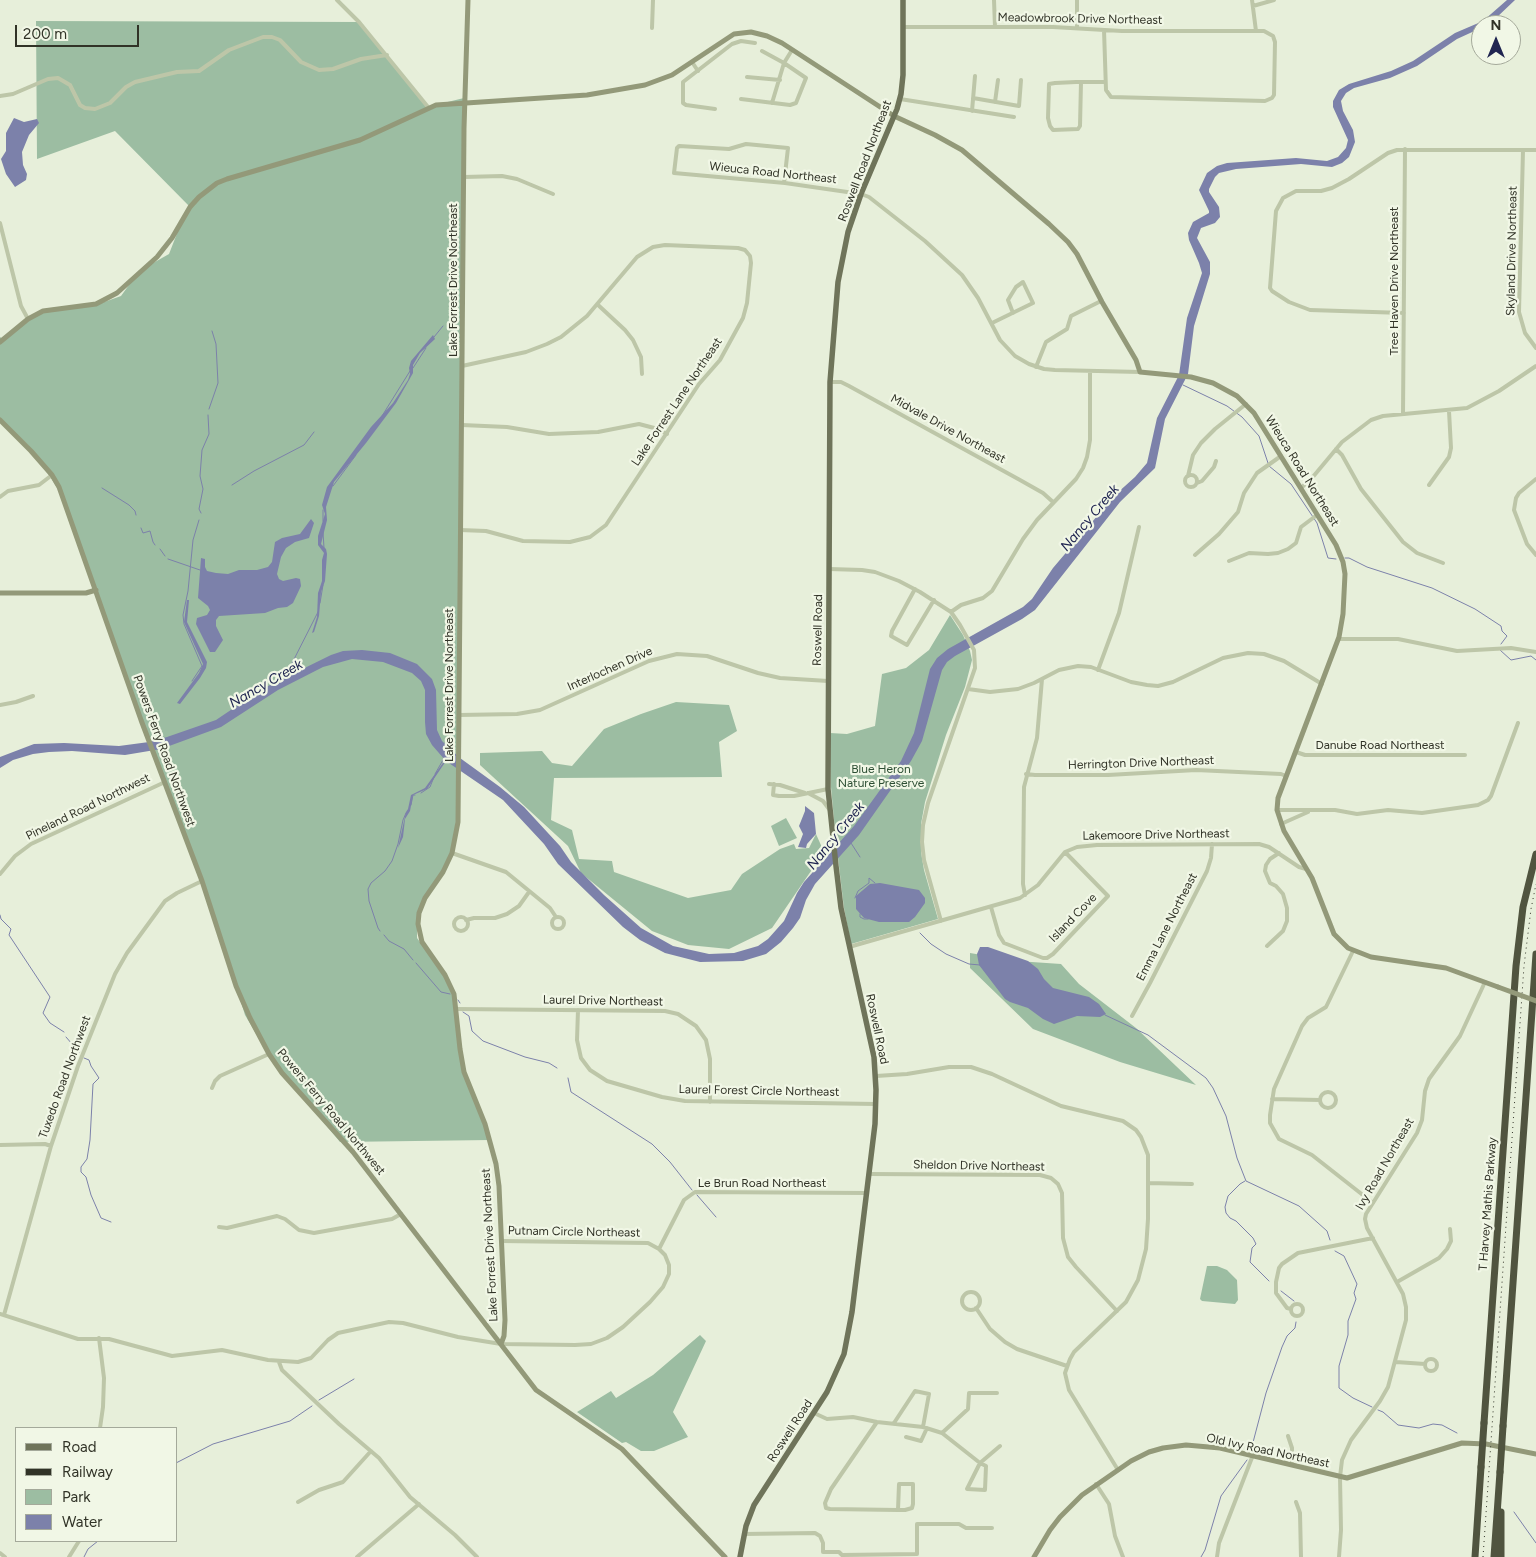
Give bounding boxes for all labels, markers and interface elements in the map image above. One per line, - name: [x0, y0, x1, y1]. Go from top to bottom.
- street label: Meadowbrook Drive Northeast: [997, 10, 1163, 28]
- scale bar: [18, 15, 141, 47]
- north arrow: [1471, 15, 1521, 65]
- text: N: [1491, 17, 1501, 34]
- text: 200 m: [23, 25, 67, 43]
- street label: Roswell Road Northeast: [835, 98, 895, 224]
- street label: Wieuca Road Northeast: [709, 159, 837, 187]
- street label: Skyland Drive Northeast: [1504, 186, 1520, 316]
- street label: Lake Forrest Drive Northeast: [446, 203, 460, 357]
- street label: Tree Haven Drive Northeast: [1387, 207, 1401, 355]
- street label: Lake Forrest Lane Northeast: [629, 335, 725, 469]
- street label: Midvale Drive Northeast: [888, 391, 1008, 467]
- street label: Wieuca Road Northeast: [1262, 413, 1342, 529]
- water label: Nancy Creek: [1057, 481, 1123, 555]
- street label: Roswell Road: [810, 594, 826, 666]
- street label: Lake Forrest Drive Northeast: [442, 608, 456, 762]
- street label: Interlochen Drive: [565, 644, 655, 694]
- water label: Nancy Creek: [226, 656, 306, 712]
- street label: Powers Ferry Road Northwest: [130, 673, 198, 829]
- street label: Danube Road Northeast: [1315, 738, 1445, 752]
- street label: Herrington Drive Northeast: [1068, 753, 1214, 773]
- park label: Blue Heron Nature Preserve: [838, 762, 924, 790]
- street label: Pineland Road Northwest: [24, 771, 152, 843]
- water label: Nancy Creek: [804, 799, 868, 873]
- street label: Lakemoore Drive Northeast: [1082, 827, 1230, 843]
- street label: Emma Lane Northeast: [1133, 870, 1201, 984]
- street label: Island Cove: [1046, 891, 1100, 945]
- street label: Roswell Road: [862, 992, 892, 1066]
- street label: Laurel Drive Northeast: [543, 993, 663, 1009]
- street label: Tuxedo Road Northwest: [36, 1014, 94, 1140]
- street label: Powers Ferry Road Northwest: [274, 1046, 388, 1178]
- street label: Laurel Forest Circle Northeast: [678, 1082, 840, 1100]
- street label: Ivy Road Northeast: [1353, 1116, 1417, 1212]
- street label: T Harvey Mathis Parkway: [1476, 1137, 1500, 1271]
- street label: Sheldon Drive Northeast: [913, 1158, 1045, 1174]
- street label: Lake Forrest Drive Northeast: [479, 1168, 501, 1322]
- street label: Le Brun Road Northeast: [698, 1176, 826, 1190]
- street label: Putnam Circle Northeast: [508, 1224, 640, 1240]
- street label: Roswell Road: [764, 1397, 816, 1465]
- legend: [15, 1427, 178, 1542]
- street label: Old Ivy Road Northeast: [1205, 1431, 1331, 1471]
- text: Road: [62, 1438, 97, 1456]
- text: Railway: [62, 1463, 113, 1481]
- text: Park: [62, 1488, 91, 1506]
- text: Water: [62, 1513, 102, 1531]

